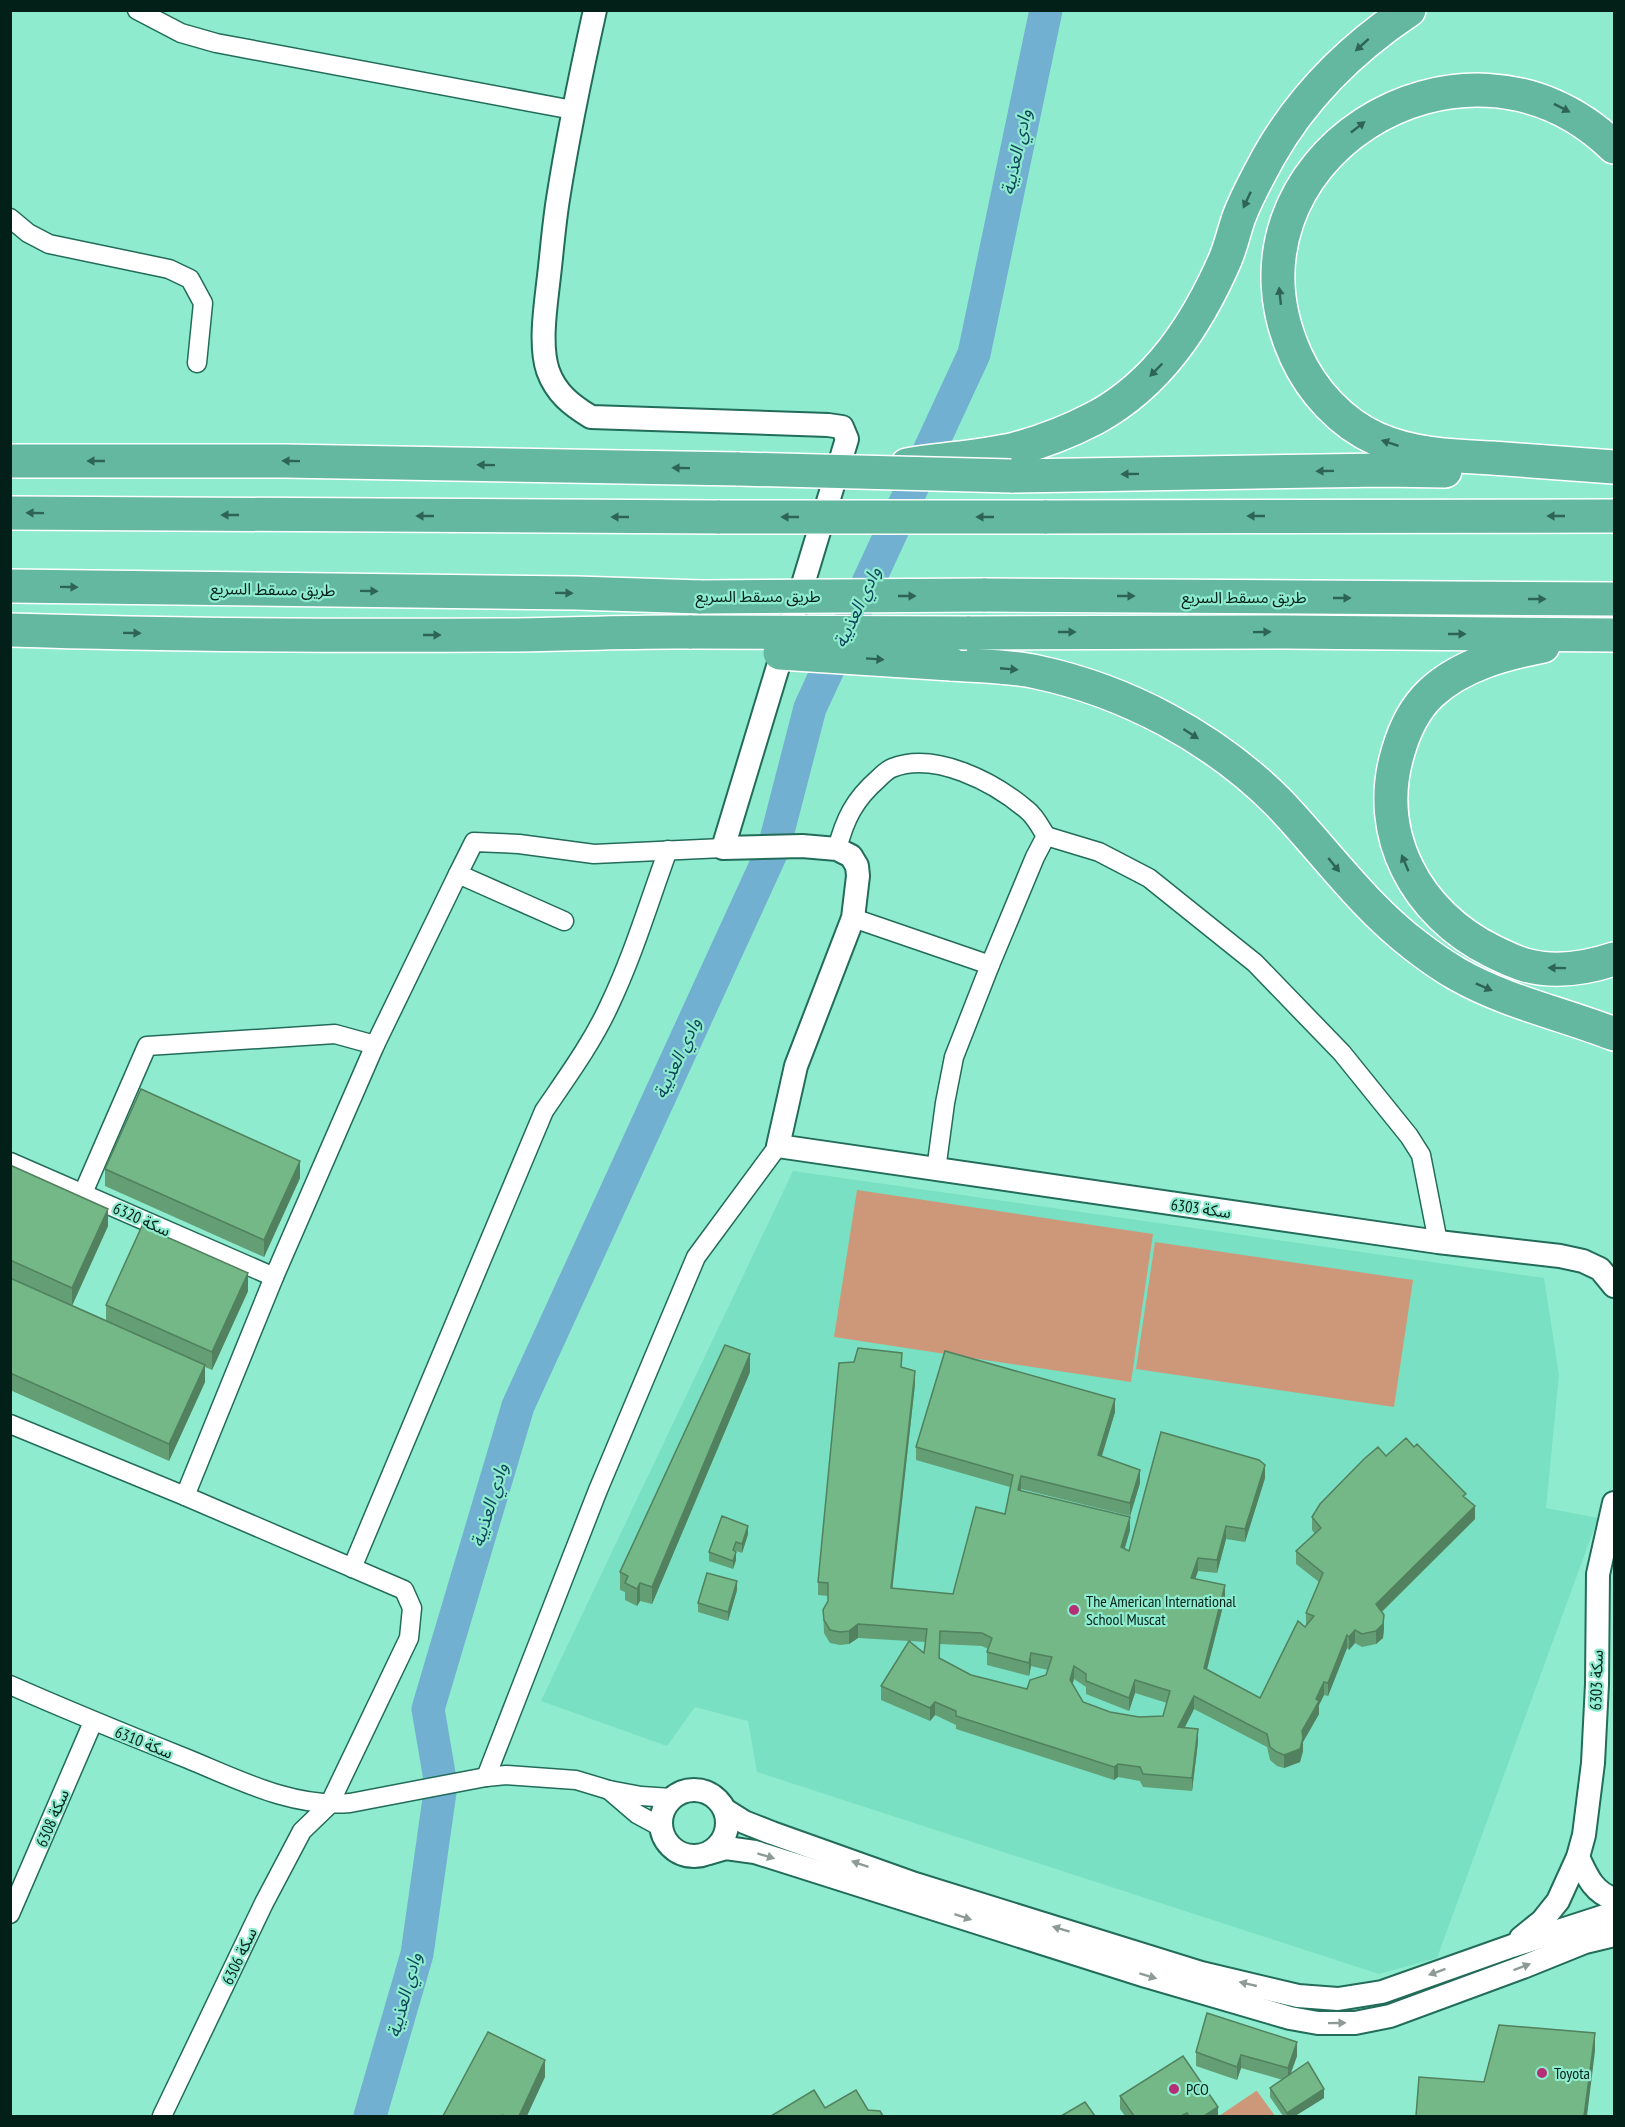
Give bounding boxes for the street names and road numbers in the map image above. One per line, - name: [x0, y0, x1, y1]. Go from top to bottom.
- street label: طريق مسقط السريع: [210, 578, 336, 603]
- street label: طريق مسقط السريع: [695, 586, 821, 609]
- street label: طريق مسقط السريع: [1181, 587, 1307, 610]
- street label: سكة 6303: [1170, 1194, 1232, 1222]
- street label: سكة 6320: [110, 1198, 174, 1240]
- street label: سكة 6303: [1585, 1649, 1607, 1711]
- street label: سكة 6310: [112, 1721, 176, 1763]
- street label: سكة 6308: [31, 1786, 73, 1850]
- street label: سكة 6306: [217, 1924, 261, 1988]

